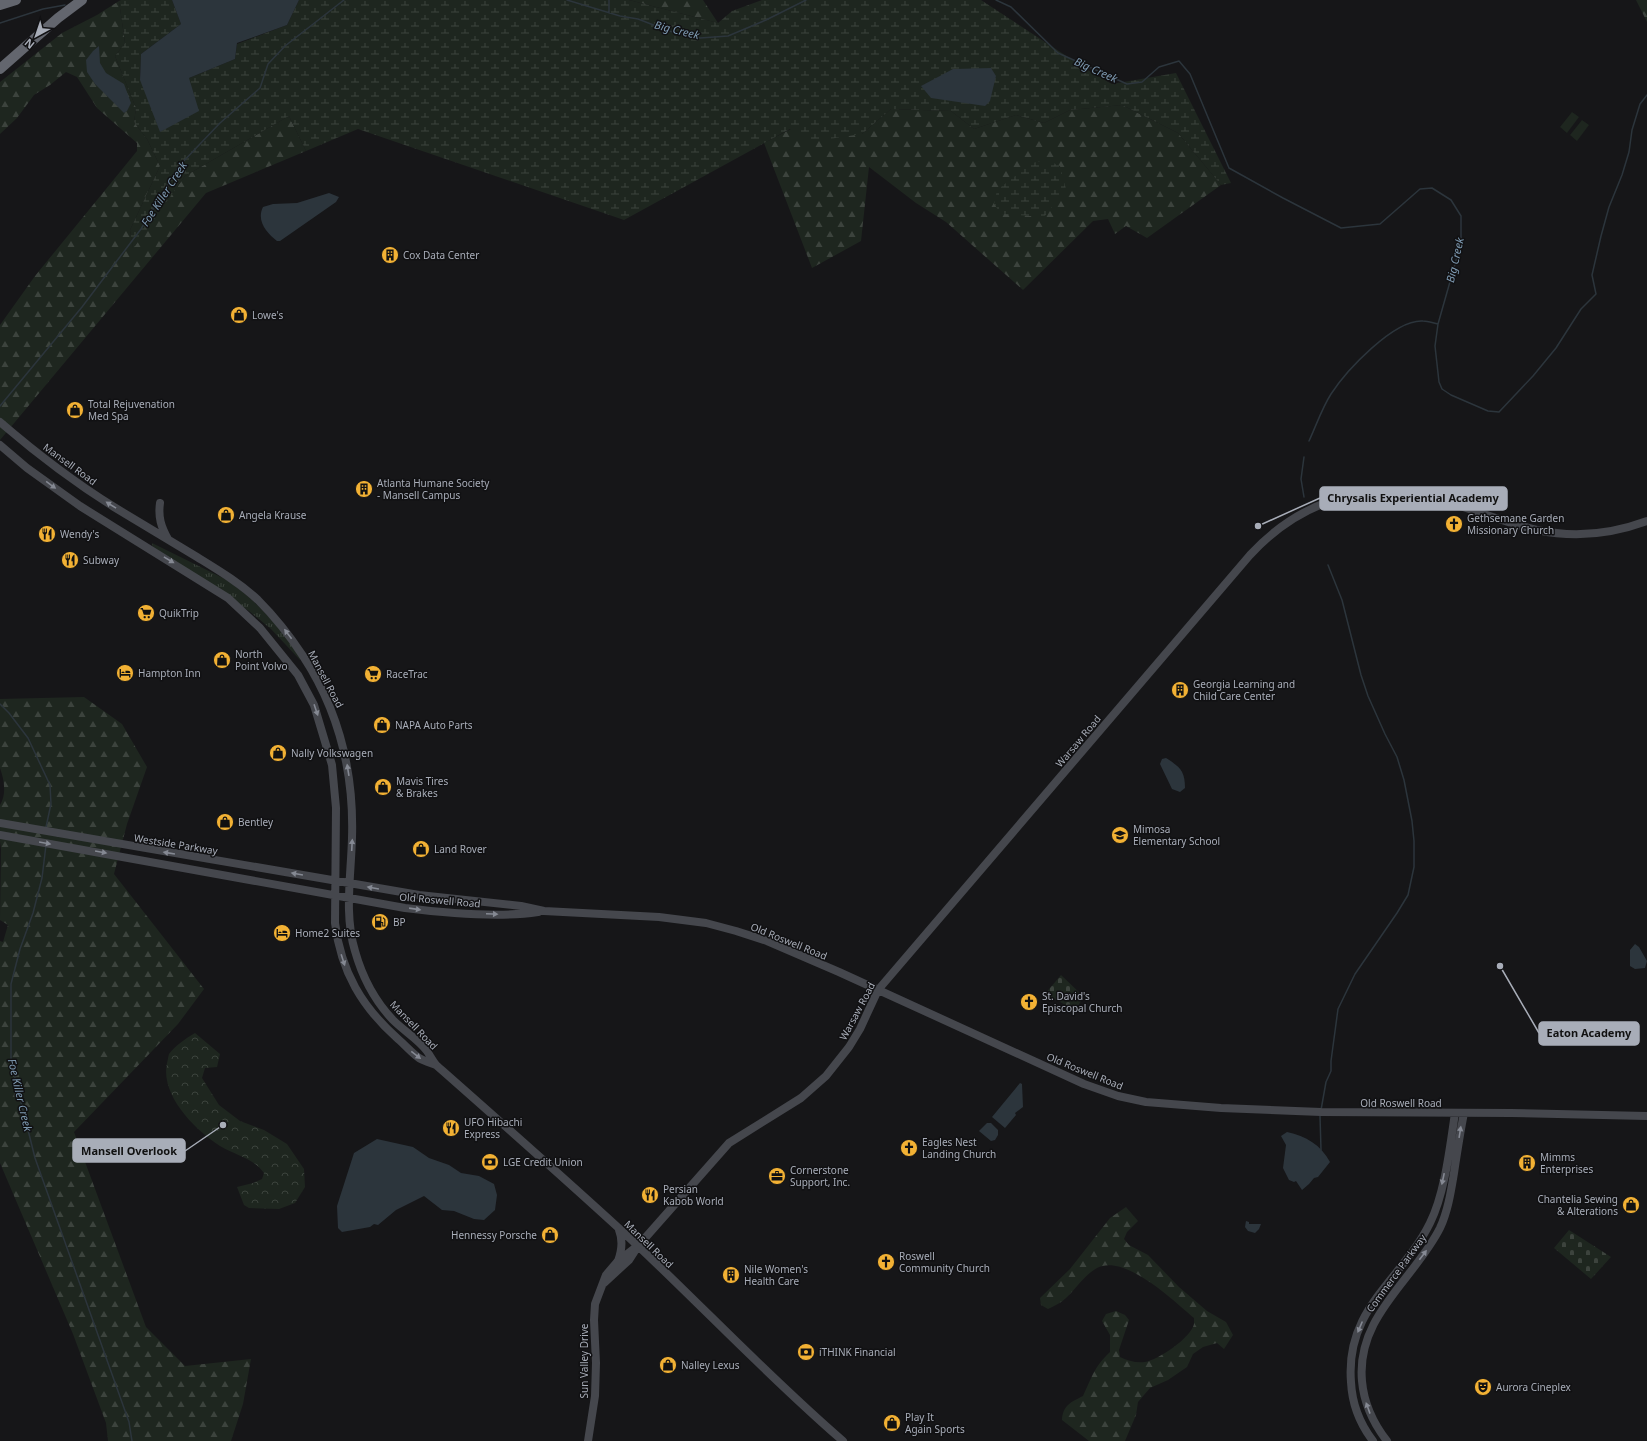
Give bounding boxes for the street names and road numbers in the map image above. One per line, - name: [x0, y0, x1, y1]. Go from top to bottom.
- street label: Mansell Road: [40, 440, 100, 488]
- street label: Mansell Road: [305, 648, 347, 710]
- street label: Warsaw Road: [1052, 712, 1104, 770]
- street label: Westside Parkway: [133, 830, 220, 858]
- street label: Old Roswell Road: [399, 889, 481, 911]
- street label: Old Roswell Road: [749, 919, 829, 963]
- street label: Warsaw Road: [836, 980, 878, 1042]
- street label: Mansell Road: [387, 997, 441, 1053]
- street label: Old Roswell Road: [1045, 1049, 1125, 1093]
- street label: Old Roswell Road: [1360, 1096, 1442, 1110]
- street label: Mansell Road: [621, 1217, 677, 1271]
- street label: Commerce Parkway: [1363, 1230, 1430, 1315]
- street label: Sun Valley Drive: [577, 1323, 591, 1398]

